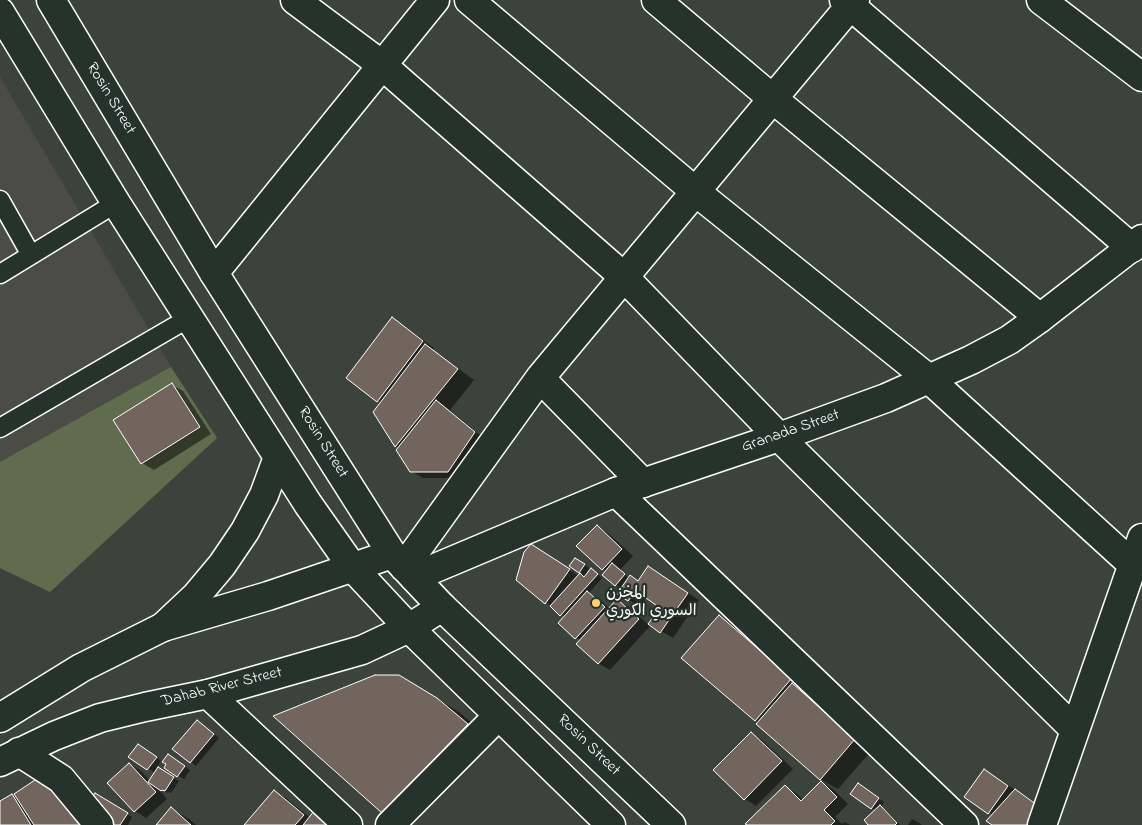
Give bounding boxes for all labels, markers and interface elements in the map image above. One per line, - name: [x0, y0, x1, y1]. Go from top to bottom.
- street label: Rosin Street: [81, 60, 139, 138]
- street label: Rosin Street: [293, 404, 351, 482]
- street label: Granada Street: [740, 406, 842, 458]
- place label: المخزن السوري الكوري: [606, 584, 697, 622]
- marker: المخزن السوري الكوري: [590, 597, 602, 609]
- street label: Dahab River Street: [160, 664, 284, 712]
- street label: Rosin Street: [552, 711, 624, 781]

